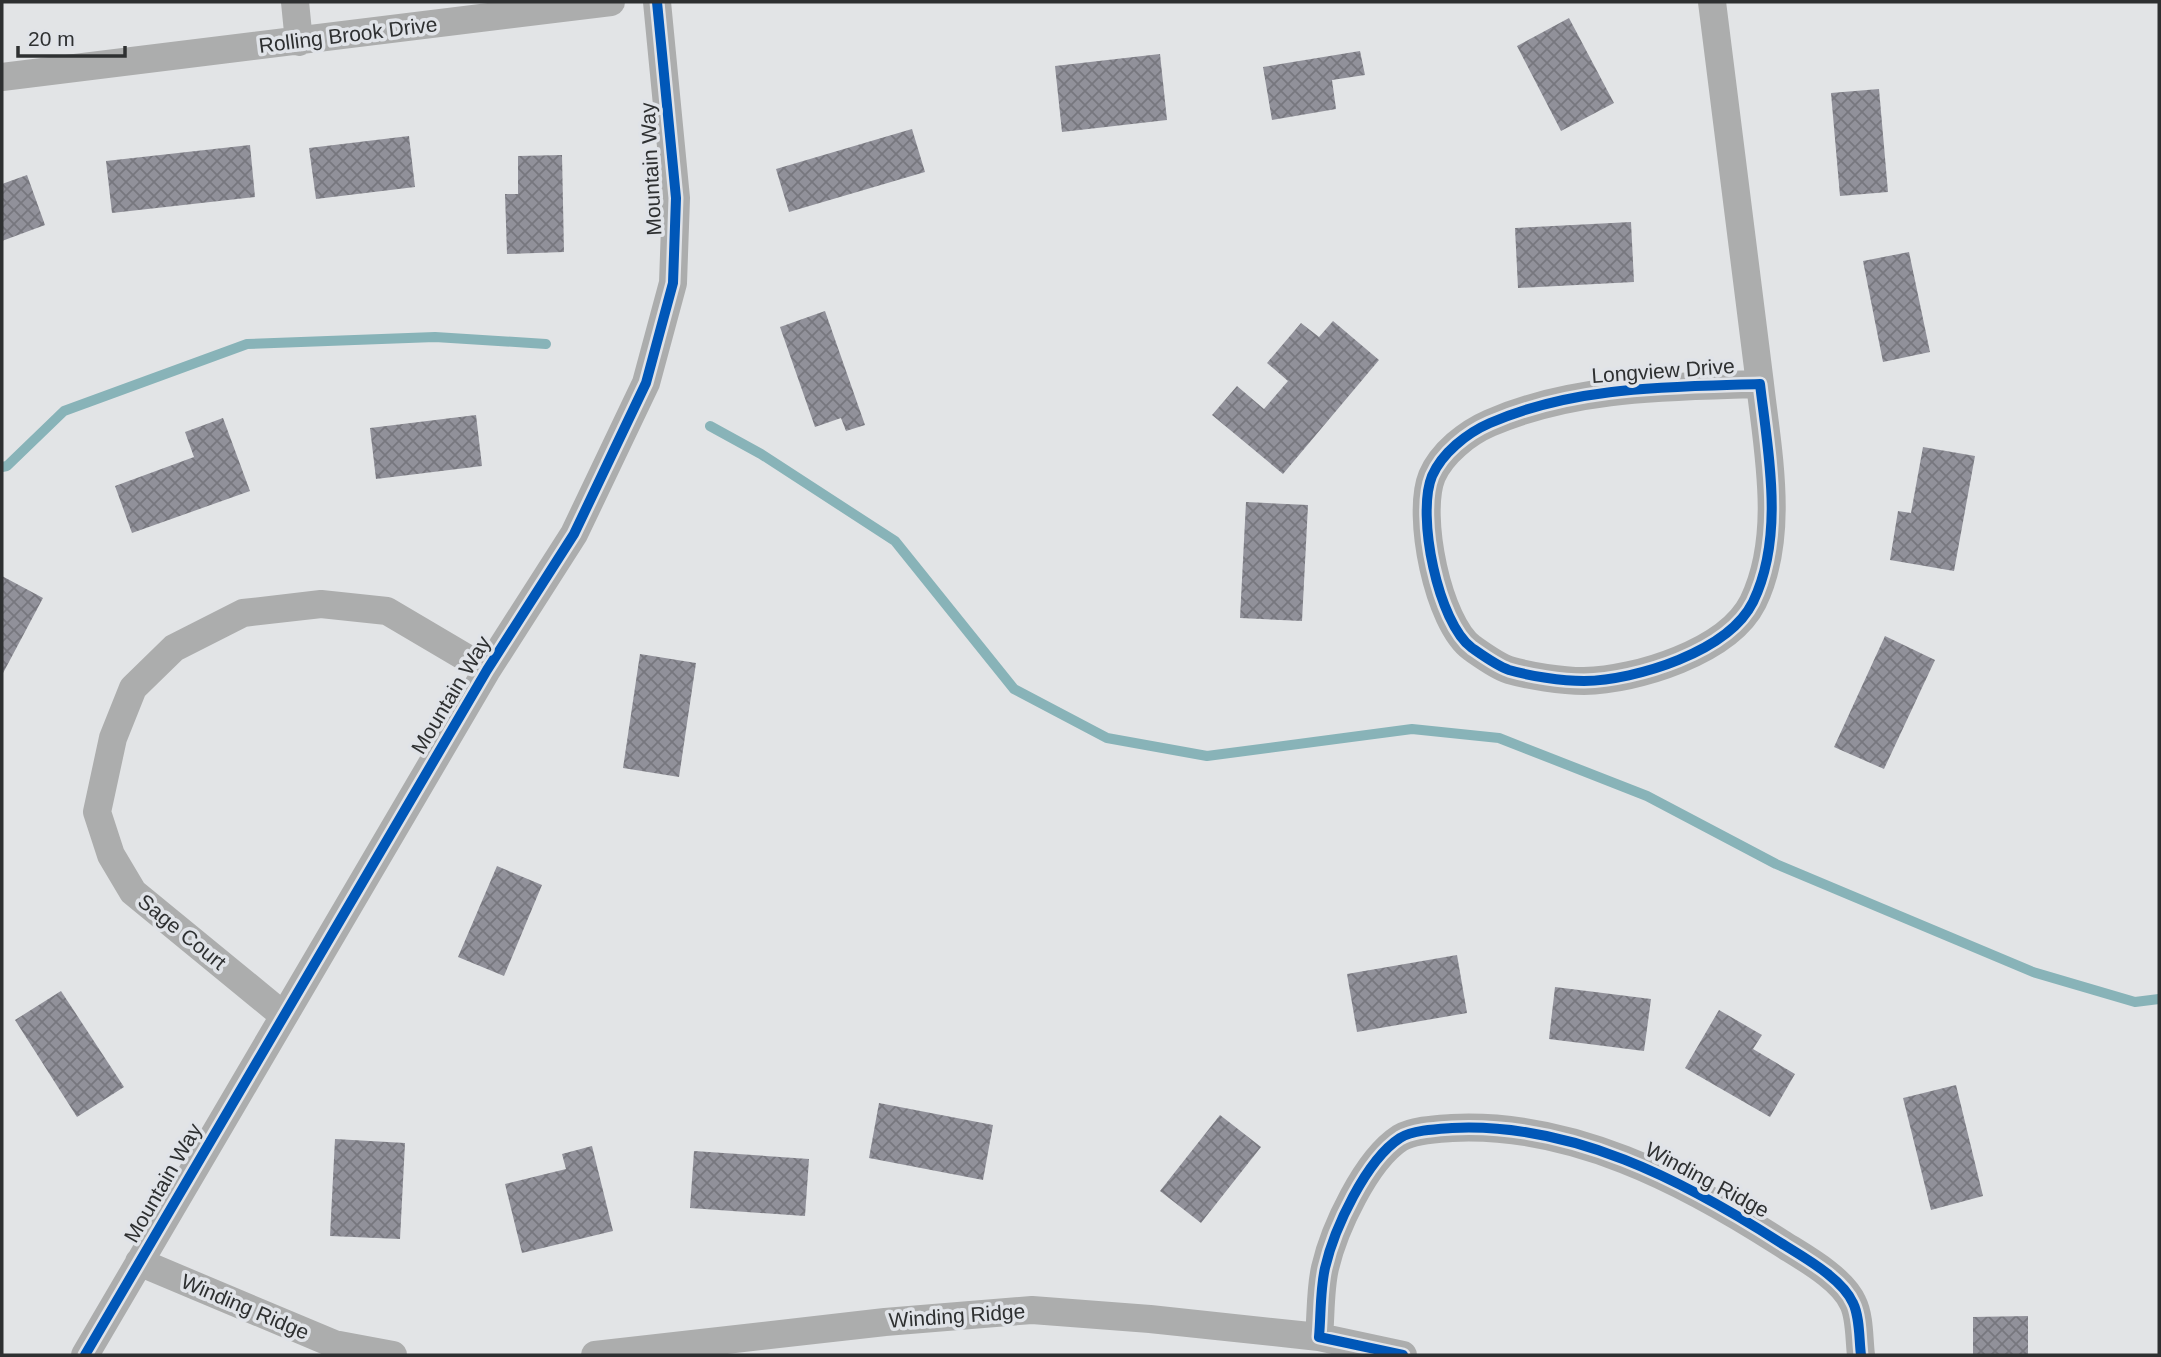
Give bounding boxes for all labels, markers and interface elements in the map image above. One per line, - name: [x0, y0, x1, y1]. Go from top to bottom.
- street label: Rolling Brook Drive: [257, 12, 439, 57]
- scale bar: [18, 14, 124, 58]
- text: 20 m: [28, 27, 75, 50]
- street label: Mountain Way: [635, 101, 665, 236]
- street label: Longview Drive: [1591, 354, 1735, 387]
- street label: Mountain Way: [406, 631, 495, 758]
- street label: Sage Court: [134, 889, 231, 974]
- street label: Mountain Way: [119, 1119, 206, 1246]
- street label: Winding Ridge: [1642, 1137, 1773, 1222]
- street label: Winding Ridge: [178, 1269, 313, 1344]
- street label: Winding Ridge: [888, 1299, 1026, 1332]

